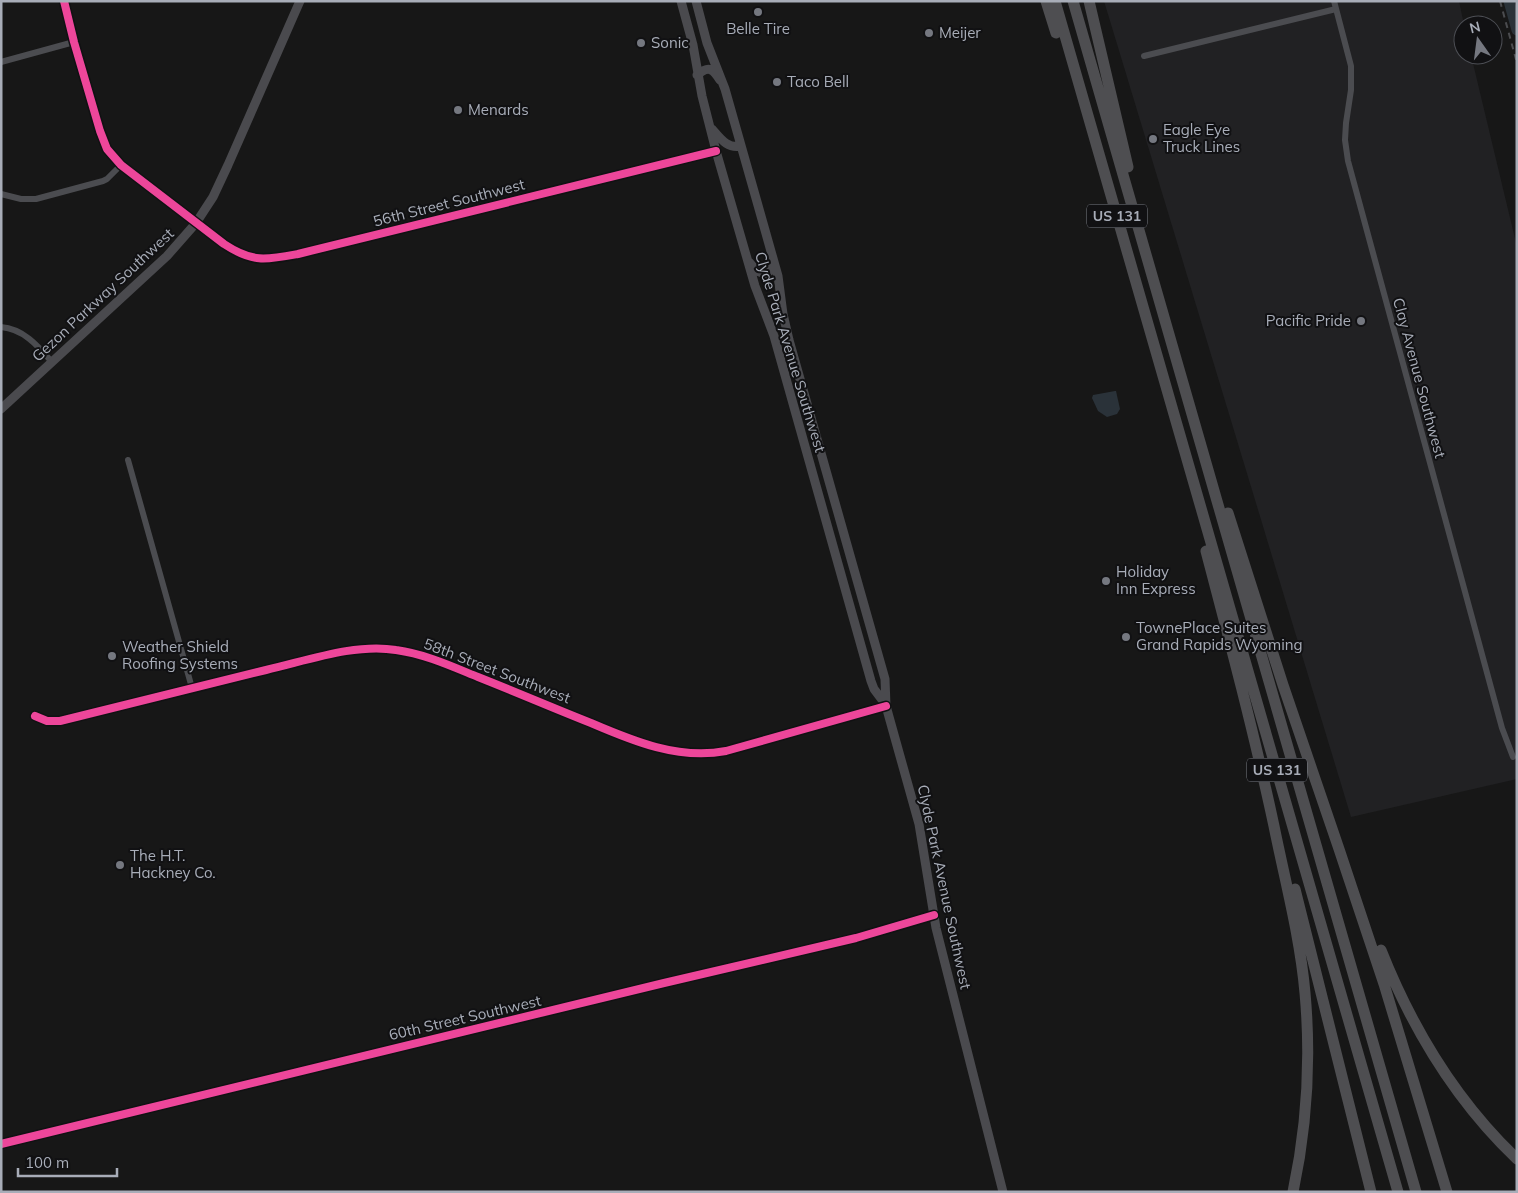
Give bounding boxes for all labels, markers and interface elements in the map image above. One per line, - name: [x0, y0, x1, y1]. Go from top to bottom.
- marker: Belle Tire: [752, 6, 764, 18]
- north arrow: [1453, 15, 1503, 65]
- text: N: [1468, 17, 1482, 37]
- place label: Belle Tire: [726, 19, 790, 38]
- place label: Meijer: [939, 23, 981, 42]
- marker: Meijer: [923, 27, 935, 39]
- place label: Sonic: [651, 33, 689, 52]
- marker: Sonic: [635, 37, 647, 49]
- place label: Taco Bell: [787, 72, 849, 91]
- marker: Taco Bell: [771, 76, 783, 88]
- place label: Menards: [468, 100, 529, 119]
- marker: Menards: [452, 104, 464, 116]
- place label: Eagle Eye Truck Lines: [1163, 120, 1240, 156]
- marker: Eagle Eye Truck Lines: [1147, 133, 1159, 145]
- street label: 56th Street Southwest: [371, 174, 527, 231]
- road number: US 131: [1087, 205, 1147, 228]
- street label: Gezon Parkway Southwest: [28, 224, 178, 365]
- street label: Clyde Park Avenue Southwest: [751, 249, 830, 454]
- street label: Clay Avenue Southwest: [1389, 296, 1450, 460]
- place label: Pacific Pride: [1266, 311, 1351, 330]
- marker: Pacific Pride: [1355, 315, 1367, 327]
- place label: Holiday Inn Express: [1116, 562, 1196, 598]
- marker: Holiday Inn Express: [1100, 575, 1112, 587]
- place label: TownePlace Suites Grand Rapids Wyoming: [1136, 618, 1303, 654]
- marker: TownePlace Suites Grand Rapids Wyoming: [1120, 631, 1132, 643]
- street label: 58th Street Southwest: [421, 634, 573, 707]
- place label: Weather Shield Roofing Systems: [122, 637, 238, 673]
- marker: Weather Shield Roofing Systems: [106, 650, 118, 662]
- road number: US 131: [1247, 758, 1307, 782]
- street label: Clyde Park Avenue Southwest: [914, 783, 975, 991]
- place label: The H.T. Hackney Co.: [130, 846, 216, 882]
- marker: The H.T. Hackney Co.: [114, 859, 126, 871]
- street label: 60th Street Southwest: [387, 991, 543, 1044]
- scale bar: [18, 1146, 116, 1178]
- text: 100 m: [25, 1153, 69, 1172]

